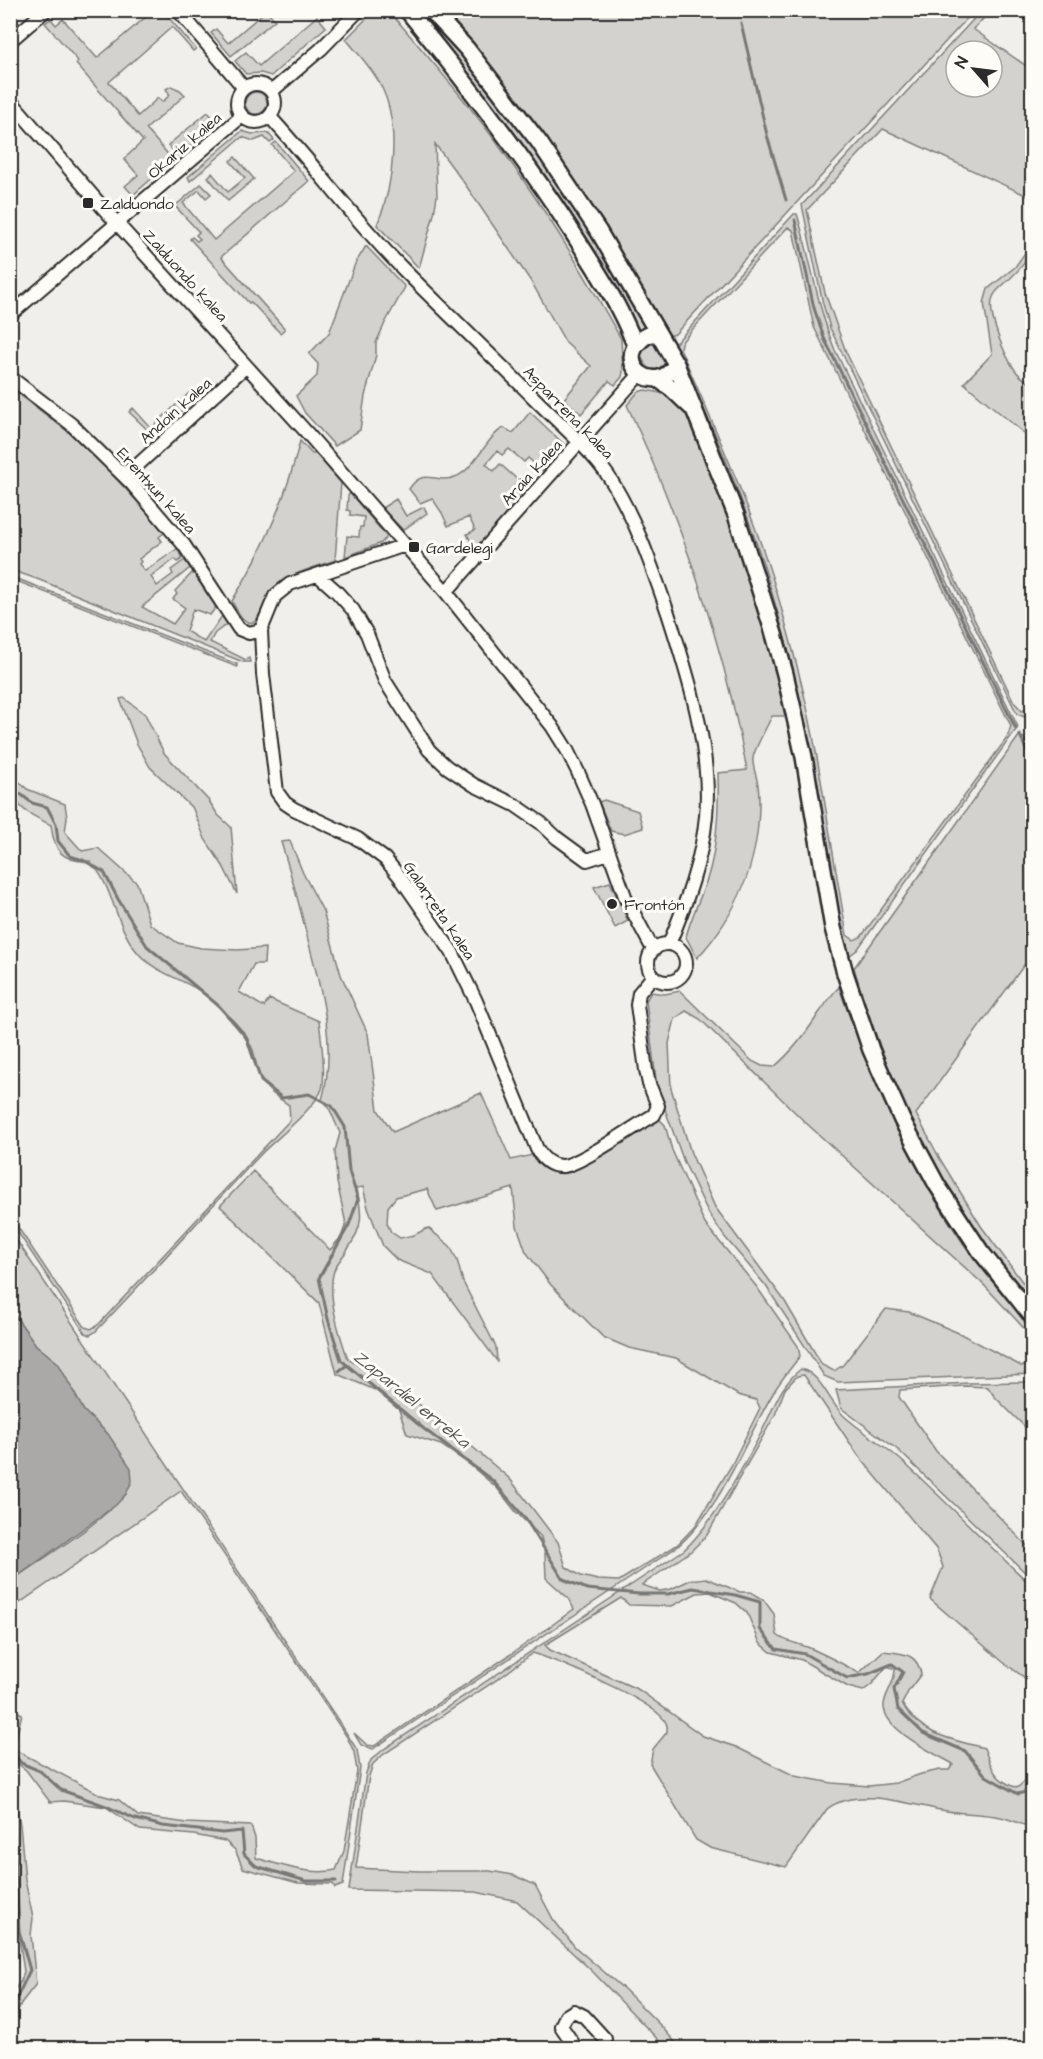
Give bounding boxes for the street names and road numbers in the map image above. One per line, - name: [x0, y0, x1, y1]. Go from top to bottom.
- street label: Okariz kalea: [143, 107, 226, 184]
- street label: Zalduondo kalea: [138, 225, 233, 327]
- street label: Asparrena kalea: [518, 361, 618, 464]
- street label: Andoin kalea: [135, 373, 216, 449]
- street label: Araia kalea: [496, 435, 567, 510]
- street label: Erentxun kalea: [112, 443, 201, 538]
- street label: Galarreta kalea: [398, 857, 480, 964]

